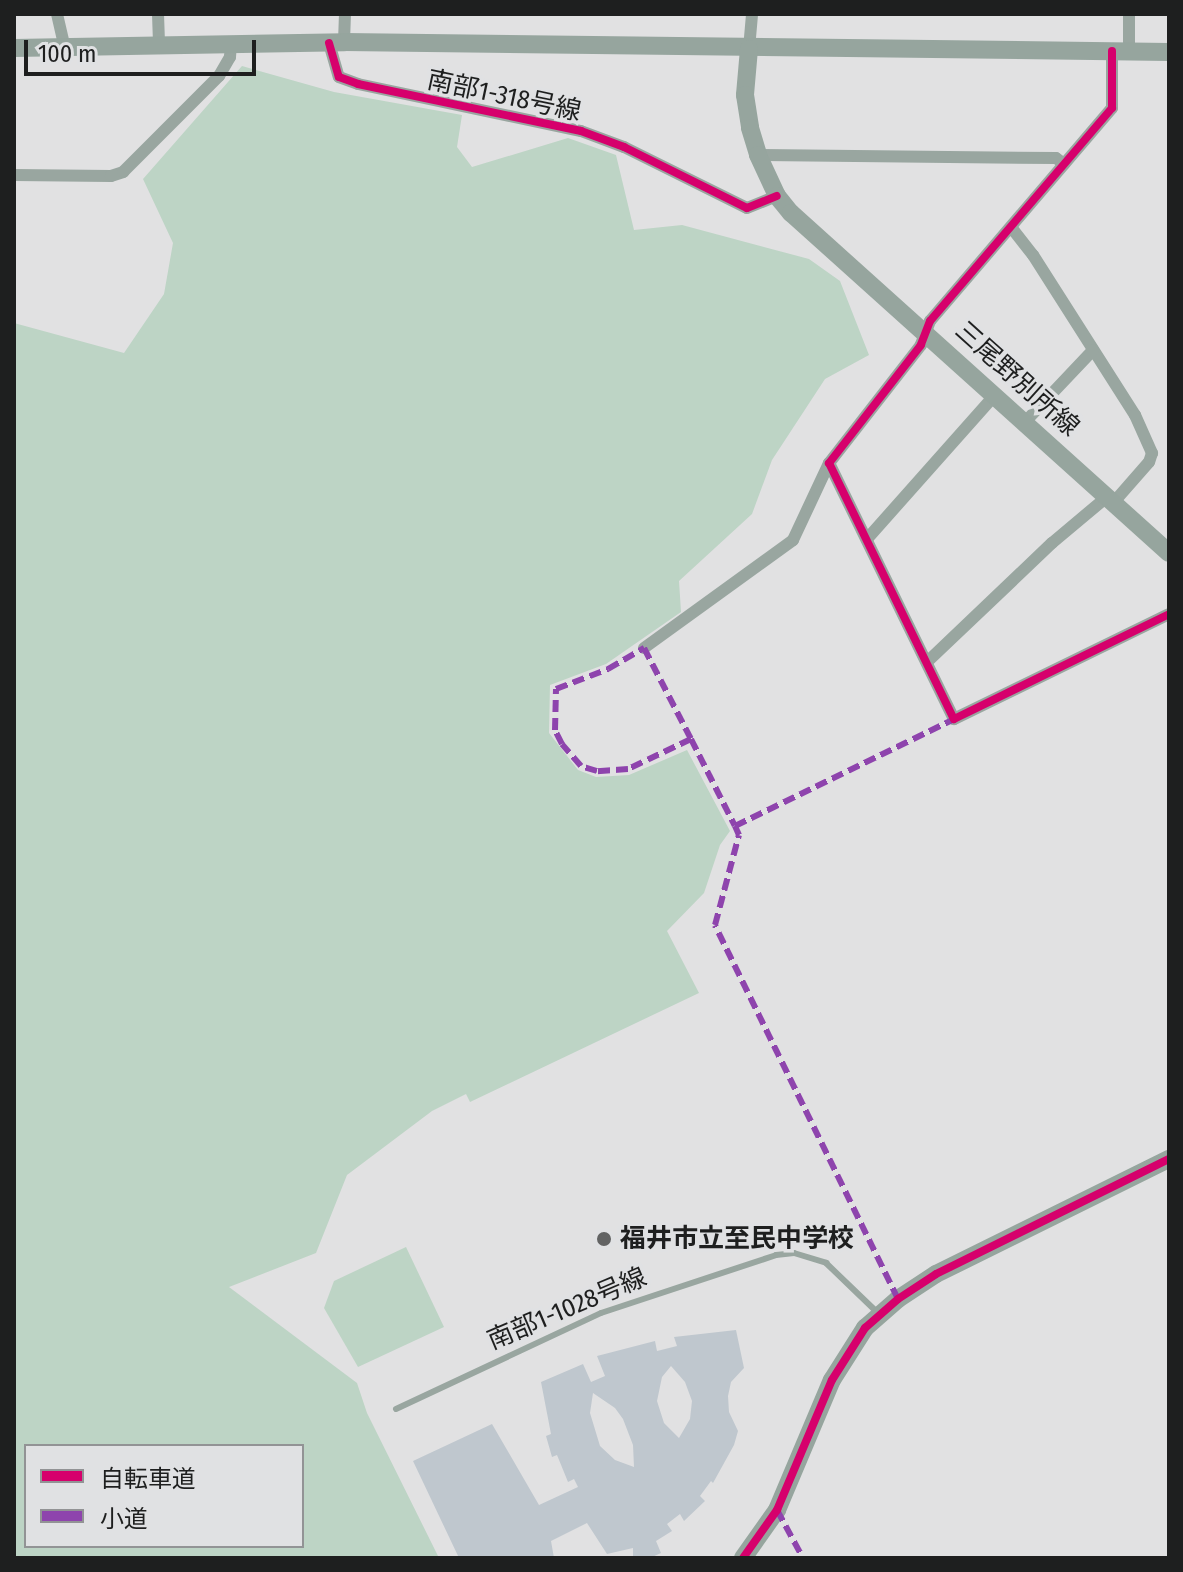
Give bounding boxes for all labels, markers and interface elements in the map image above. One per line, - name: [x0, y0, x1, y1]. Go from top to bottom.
- scale bar: [28, 24, 260, 74]
- text: 100 m: [38, 40, 96, 68]
- street label: 南部1-318号線: [424, 64, 584, 128]
- street label: 三尾野別所線: [949, 315, 1085, 443]
- place label: 福井市立至民中学校: [620, 1223, 854, 1255]
- marker: 福井市立至民中学校: [595, 1230, 613, 1248]
- street label: 南部1-1028号線: [483, 1261, 651, 1357]
- legend: [24, 1444, 304, 1548]
- text: 自転車道: [100, 1465, 196, 1493]
- text: 小道: [100, 1505, 148, 1533]

